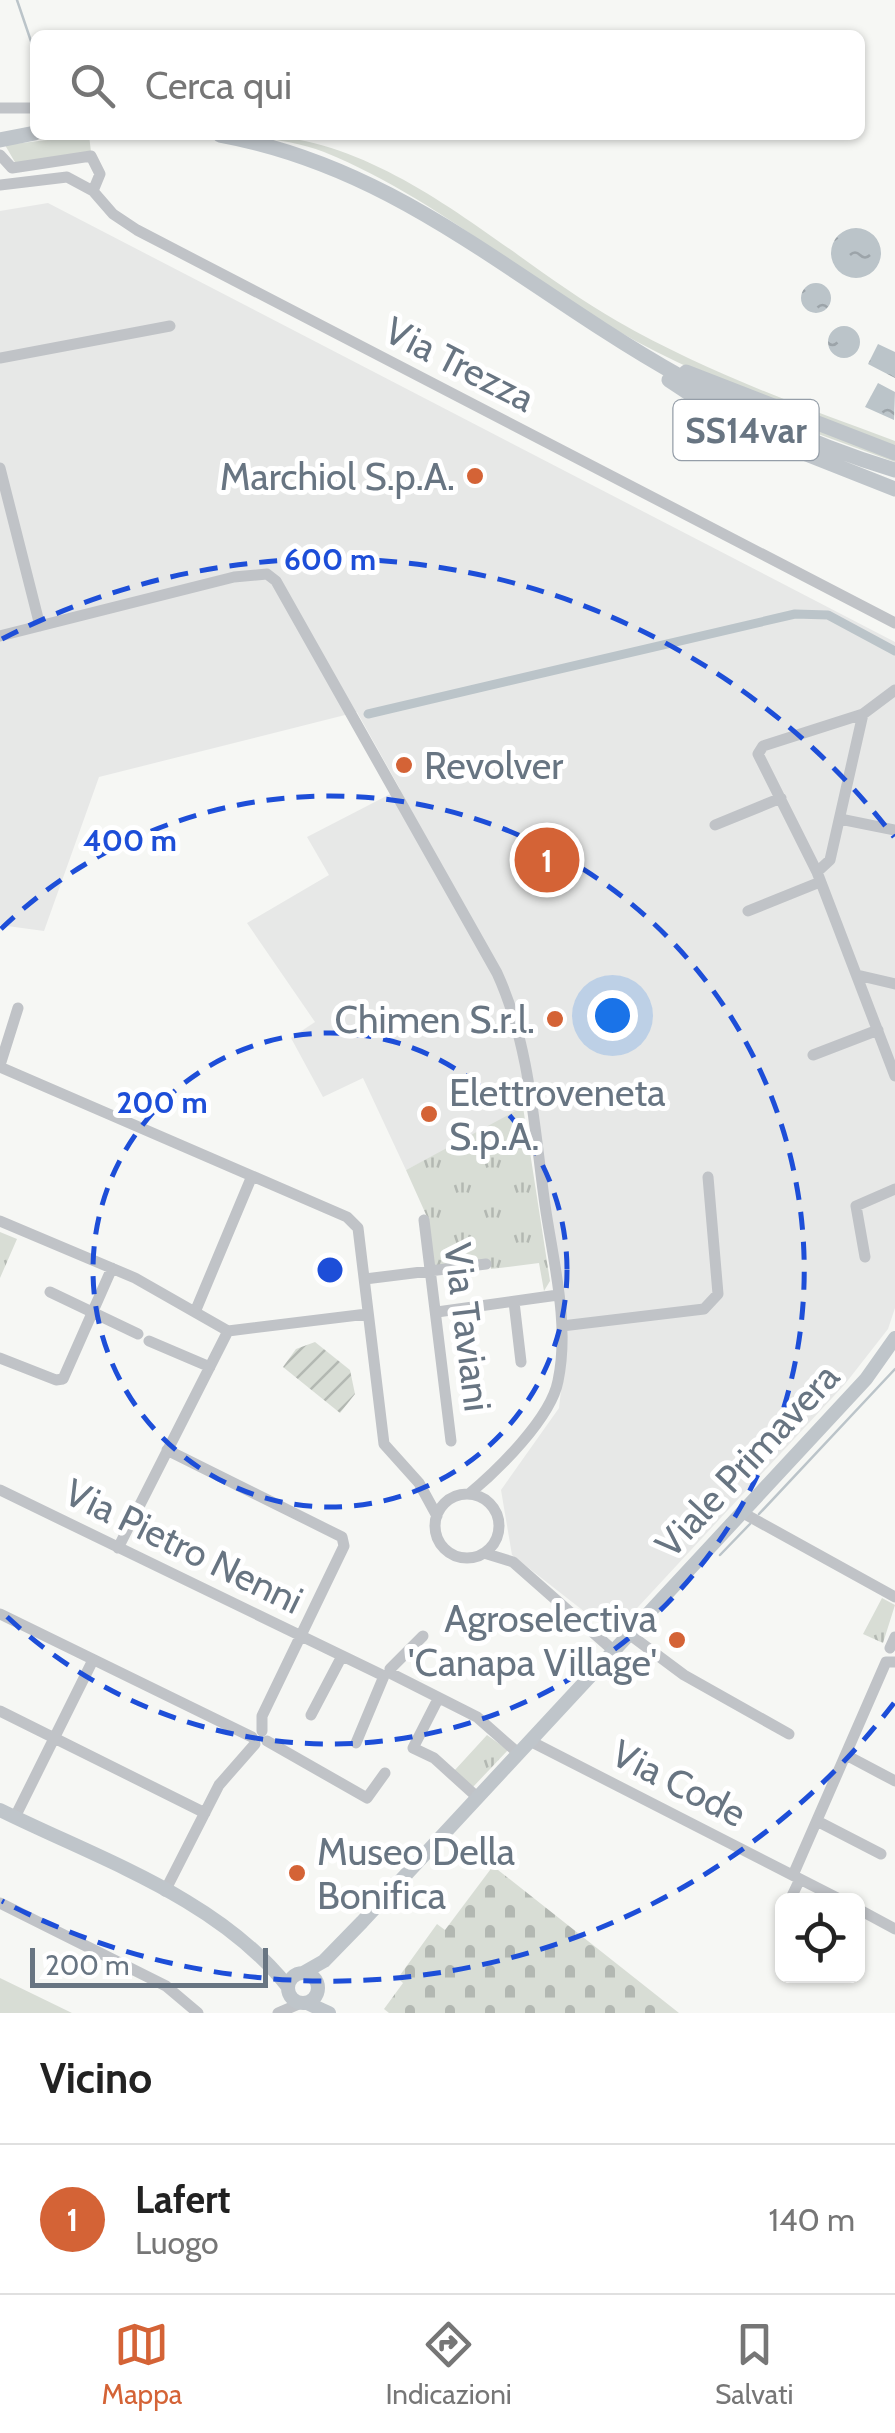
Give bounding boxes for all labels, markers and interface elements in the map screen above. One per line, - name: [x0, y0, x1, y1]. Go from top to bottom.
- search box: [30, 30, 865, 140]
- icon: search: [65, 58, 120, 113]
- text: Cerca qui: [145, 62, 292, 109]
- street label: Via Trezza: [377, 306, 543, 422]
- road number: SS14var: [674, 400, 818, 460]
- place label: Marchiol S.p.A.: [220, 453, 455, 500]
- marker: Marchiol S.p.A.: [464, 465, 486, 487]
- text: 600 m: [284, 541, 376, 578]
- place label: Revolver: [424, 742, 563, 789]
- marker: Revolver: [393, 754, 415, 776]
- text: 400 m: [83, 822, 177, 859]
- pin: 1: [514, 822, 580, 898]
- your location: [587, 990, 638, 1041]
- place label: Chimen S.r.l.: [335, 996, 535, 1043]
- marker: Chimen S.r.l.: [544, 1008, 566, 1030]
- place label: Elettroveneta S.p.A.: [449, 1069, 666, 1160]
- text: 200 m: [116, 1084, 208, 1121]
- marker: Elettroveneta S.p.A.: [418, 1103, 440, 1125]
- street label: Via Taviani: [434, 1240, 502, 1414]
- centre of rings: [312, 1252, 348, 1288]
- street label: Viale Primavera: [645, 1353, 849, 1567]
- street label: Via Pietro Nenni: [57, 1468, 311, 1624]
- place label: Agroselectiva 'Canapa Village': [408, 1595, 657, 1686]
- marker: Agroselectiva 'Canapa Village': [666, 1629, 688, 1651]
- street label: Via Code: [604, 1729, 754, 1837]
- place label: Museo Della Bonifica: [317, 1828, 515, 1919]
- marker: Museo Della Bonifica: [286, 1862, 308, 1884]
- map controls: [775, 1893, 865, 1983]
- button: locate: [775, 1893, 865, 1983]
- scale bar: [30, 1943, 268, 1988]
- text: 200 m: [45, 1948, 130, 1982]
- text: Vicino: [40, 2052, 152, 2104]
- text: Lafert: [135, 2176, 231, 2223]
- text: 1: [67, 2200, 78, 2239]
- text: 140 m: [768, 2200, 855, 2239]
- text: Luogo: [135, 2223, 219, 2262]
- tab: Mappa: [102, 2317, 182, 2411]
- tab: Indicazioni: [385, 2317, 512, 2411]
- tab: Salvati: [715, 2317, 793, 2411]

